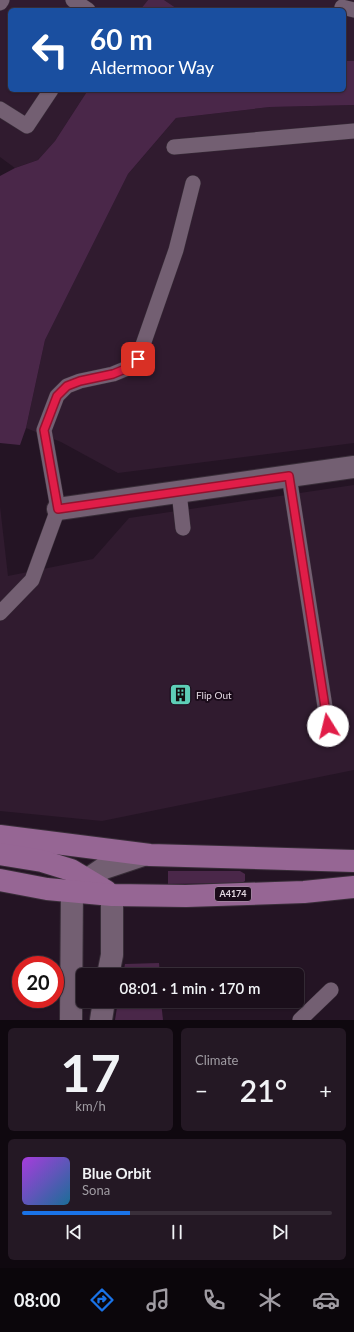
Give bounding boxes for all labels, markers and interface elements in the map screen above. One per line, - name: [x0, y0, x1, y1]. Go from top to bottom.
- text: 60 m: [90, 22, 153, 56]
- icon: left: [24, 24, 76, 76]
- text: Aldermoor Way: [90, 56, 214, 78]
- pin: [121, 342, 155, 376]
- icon: arrive: [127, 348, 149, 370]
- building icon: Flip Out: [167, 682, 193, 708]
- place label: Flip Out: [196, 689, 232, 701]
- position arrow: [307, 705, 349, 747]
- road number: A4174: [215, 887, 251, 901]
- speed limit sign: 20: [12, 956, 64, 1008]
- text: 08:01 · 1 min · 170 m: [120, 979, 260, 997]
- text: 17: [60, 1041, 121, 1103]
- text: Climate: [195, 1052, 238, 1068]
- text: 21°: [240, 1072, 287, 1108]
- text: −: [195, 1077, 208, 1104]
- text: +: [319, 1077, 332, 1104]
- text: km/h: [75, 1098, 106, 1114]
- text: Blue Orbit: [82, 1164, 151, 1182]
- text: Sona: [82, 1182, 110, 1198]
- icon: previous: [63, 1221, 85, 1243]
- icon: pause: [166, 1221, 188, 1243]
- icon: next: [269, 1221, 291, 1243]
- icon: directions: [88, 1286, 116, 1314]
- icon: music: [144, 1286, 172, 1314]
- icon: phone: [200, 1286, 228, 1314]
- icon: climate: [256, 1286, 284, 1314]
- icon: car: [312, 1286, 340, 1314]
- text: 08:00: [14, 1289, 60, 1311]

